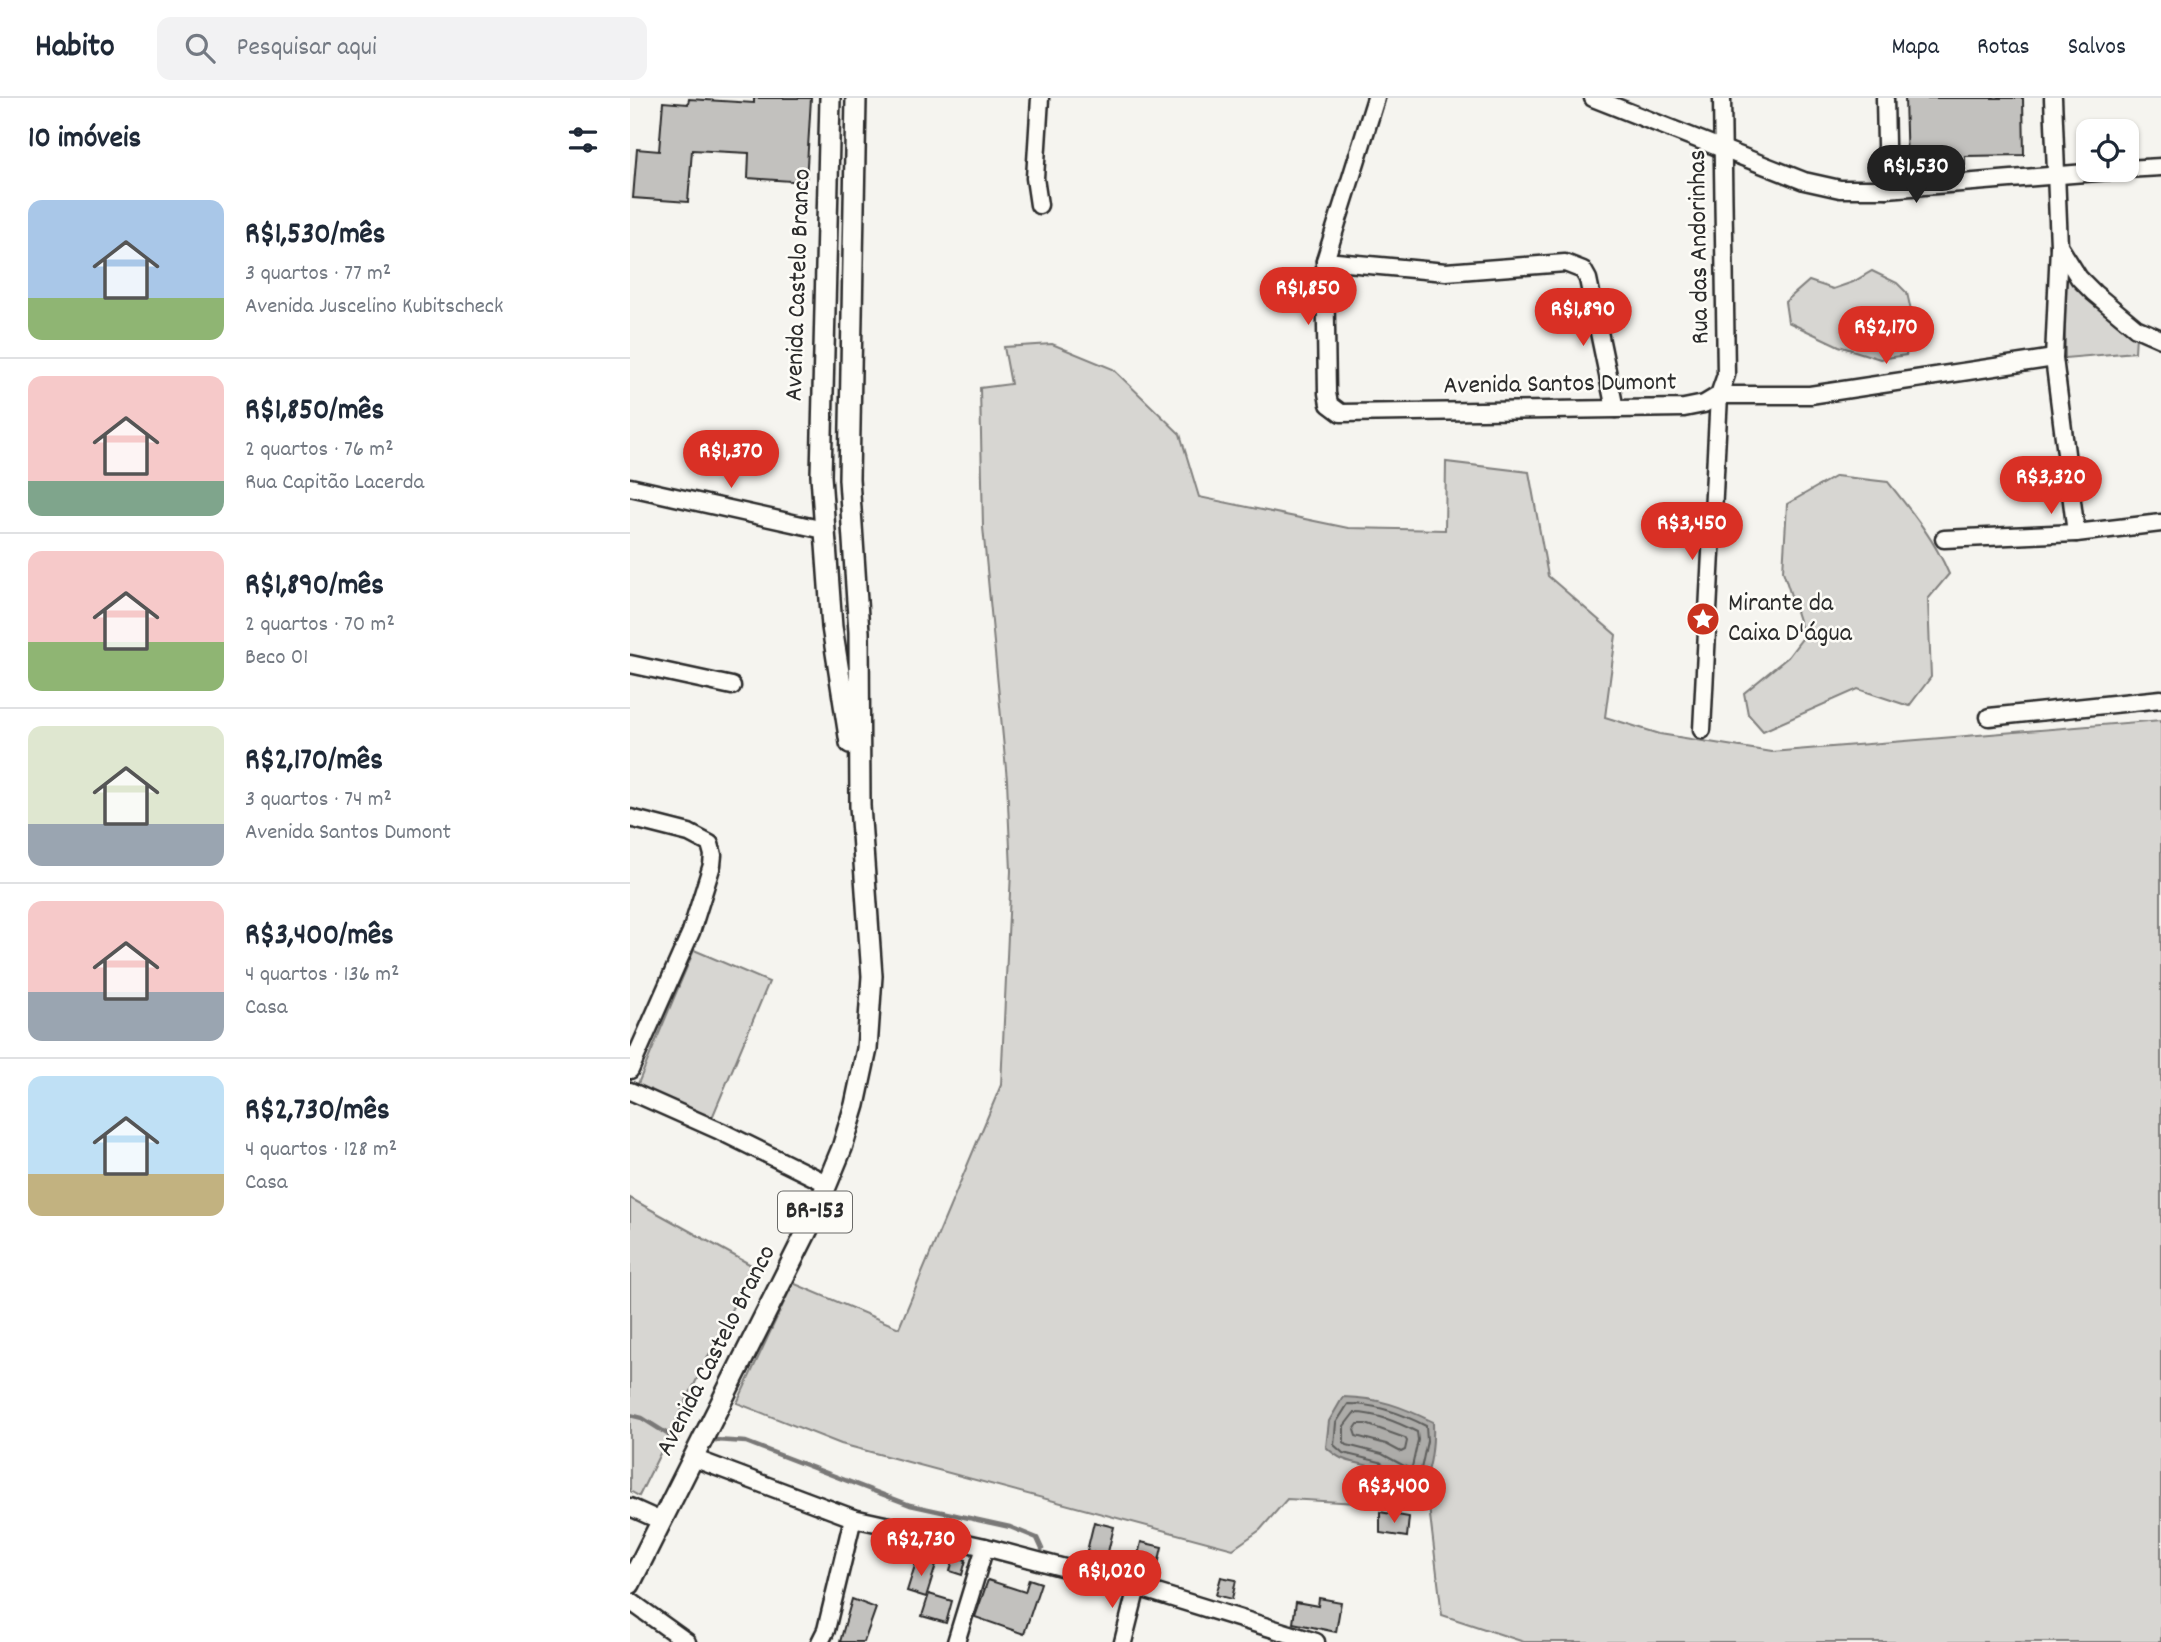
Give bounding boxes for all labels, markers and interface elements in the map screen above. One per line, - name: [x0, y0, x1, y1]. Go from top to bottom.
- search box: [157, 17, 647, 80]
- text: Habito: [35, 25, 115, 72]
- icon: search: [181, 29, 219, 67]
- text: Pesquisar aqui: [237, 30, 377, 67]
- text: Mapa: [1891, 31, 1939, 65]
- text: Rotas: [1977, 31, 2030, 65]
- text: Salvos: [2068, 31, 2126, 65]
- text: 10 imóveis: [28, 119, 141, 162]
- map controls: [2076, 119, 2139, 182]
- button: locate: [2076, 119, 2139, 182]
- icon: filters: [564, 121, 602, 159]
- pin: R$1,530: [1851, 146, 1981, 205]
- street label: Rua das Andorinhas: [1680, 149, 1720, 345]
- text: R$1,530: [1883, 151, 1949, 184]
- street label: Avenida Castelo Branco: [776, 168, 822, 402]
- text: R$1,530/mês: [245, 215, 385, 258]
- icon: home: [84, 228, 168, 312]
- text: 3 quartos · 77 m²: [245, 258, 391, 291]
- pin: R$1,850: [1243, 268, 1373, 327]
- text: R$1,850: [1276, 273, 1340, 306]
- pin: R$1,890: [1518, 288, 1648, 348]
- text: Avenida Juscelino Kubitscheck: [245, 291, 504, 324]
- text: R$1,890: [1551, 294, 1615, 327]
- pin: R$2,170: [1821, 306, 1951, 366]
- text: R$2,170: [1854, 312, 1918, 345]
- street label: Avenida Santos Dumont: [1443, 364, 1677, 406]
- text: R$1,850/mês: [245, 391, 384, 434]
- icon: home: [84, 404, 168, 488]
- pin: R$1,370: [666, 430, 796, 490]
- text: 2 quartos · 76 m²: [245, 434, 394, 467]
- text: R$1,370: [699, 436, 763, 469]
- pin: R$3,320: [1986, 456, 2116, 516]
- text: R$3,320: [2016, 462, 2086, 495]
- text: Rua Capitão Lacerda: [245, 467, 424, 500]
- pin: R$3,450: [1627, 503, 1757, 562]
- text: R$3,450: [1657, 508, 1727, 541]
- text: R$1,890/mês: [245, 566, 384, 609]
- icon: home: [84, 579, 168, 663]
- place label: Mirante da Caixa D'água: [1728, 586, 1853, 653]
- place icon: Mirante da Caixa D'água: [1684, 600, 1722, 638]
- text: 2 quartos · 70 m²: [245, 609, 395, 642]
- text: Beco 01: [245, 642, 308, 675]
- text: R$2,170/mês: [245, 741, 383, 784]
- icon: home: [84, 754, 168, 838]
- text: 3 quartos · 74 m²: [245, 784, 392, 817]
- text: Avenida Santos Dumont: [245, 817, 451, 850]
- text: R$3,400/mês: [245, 916, 394, 959]
- icon: home: [84, 929, 168, 1013]
- text: 4 quartos · 136 m²: [245, 959, 399, 992]
- text: Casa: [245, 992, 288, 1025]
- text: R$2,730/mês: [245, 1091, 390, 1134]
- icon: home: [84, 1104, 168, 1188]
- text: 4 quartos · 128 m²: [245, 1134, 397, 1167]
- text: Casa: [245, 1167, 288, 1200]
- road number: BR-153: [778, 1192, 852, 1232]
- street label: Avenida Castelo Branco: [648, 1239, 786, 1463]
- pin: R$3,400: [1329, 1466, 1459, 1525]
- text: R$3,400: [1358, 1471, 1430, 1504]
- pin: R$2,730: [856, 1518, 986, 1578]
- text: R$2,730: [887, 1524, 955, 1557]
- pin: R$1,020: [1047, 1550, 1177, 1610]
- text: R$1,020: [1078, 1556, 1146, 1589]

